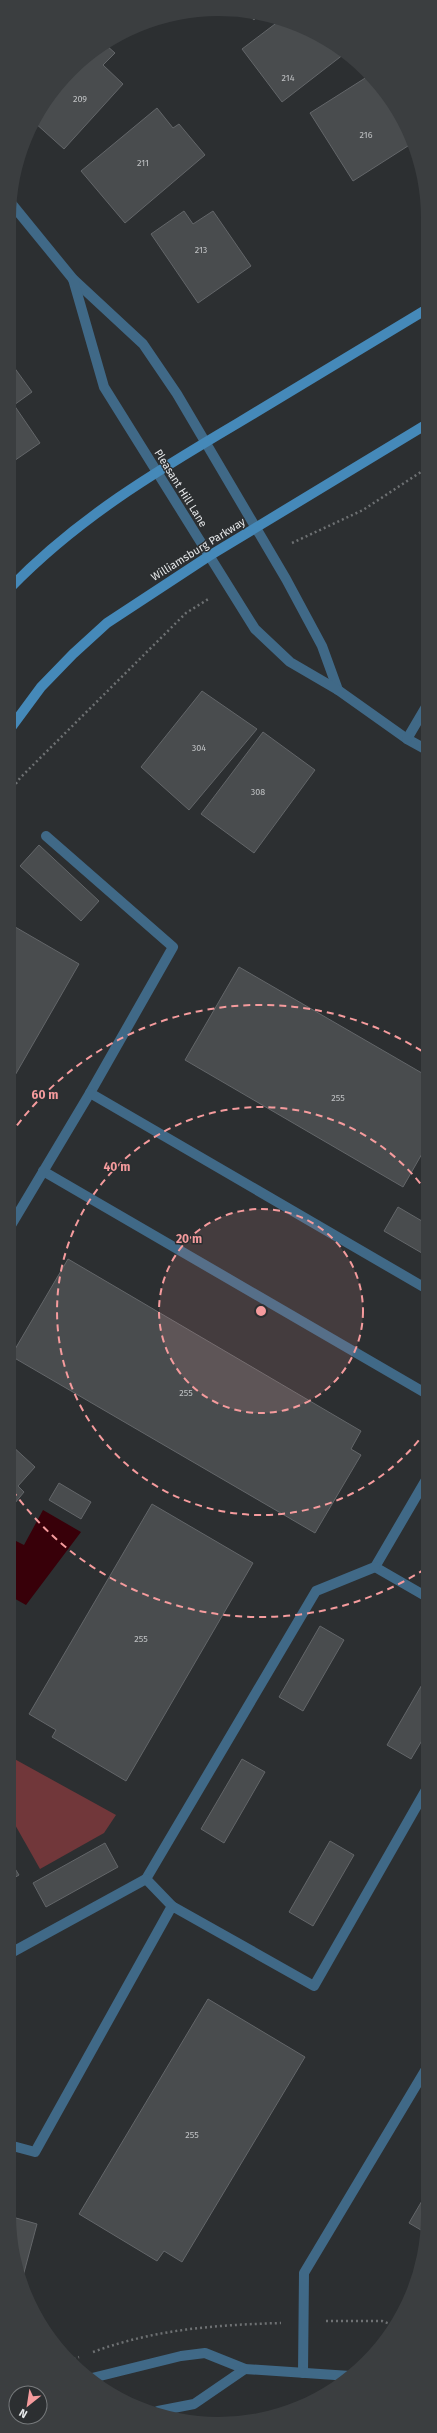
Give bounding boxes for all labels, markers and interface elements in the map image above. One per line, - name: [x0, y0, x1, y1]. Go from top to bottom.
- house number: 214: [282, 73, 295, 83]
- house number: 209: [73, 94, 87, 104]
- house number: 216: [360, 130, 373, 140]
- house number: 211: [137, 158, 149, 168]
- house number: 213: [195, 245, 207, 255]
- street label: Pleasant Hill Lane: [151, 447, 210, 530]
- street label: Williamsburg Parkway: [149, 515, 248, 584]
- house number: 304: [192, 743, 206, 753]
- house number: 308: [251, 787, 265, 797]
- text: 60 m: [32, 1088, 58, 1102]
- house number: 255: [331, 1093, 345, 1103]
- text: 40 m: [104, 1160, 130, 1174]
- text: 20 m: [176, 1232, 202, 1246]
- centre of rings: [254, 1304, 268, 1318]
- house number: 255: [179, 1388, 193, 1398]
- house number: 255: [134, 1634, 148, 1644]
- house number: 255: [185, 2130, 199, 2140]
- north arrow: [8, 2385, 48, 2425]
- text: N: [17, 2406, 30, 2421]

